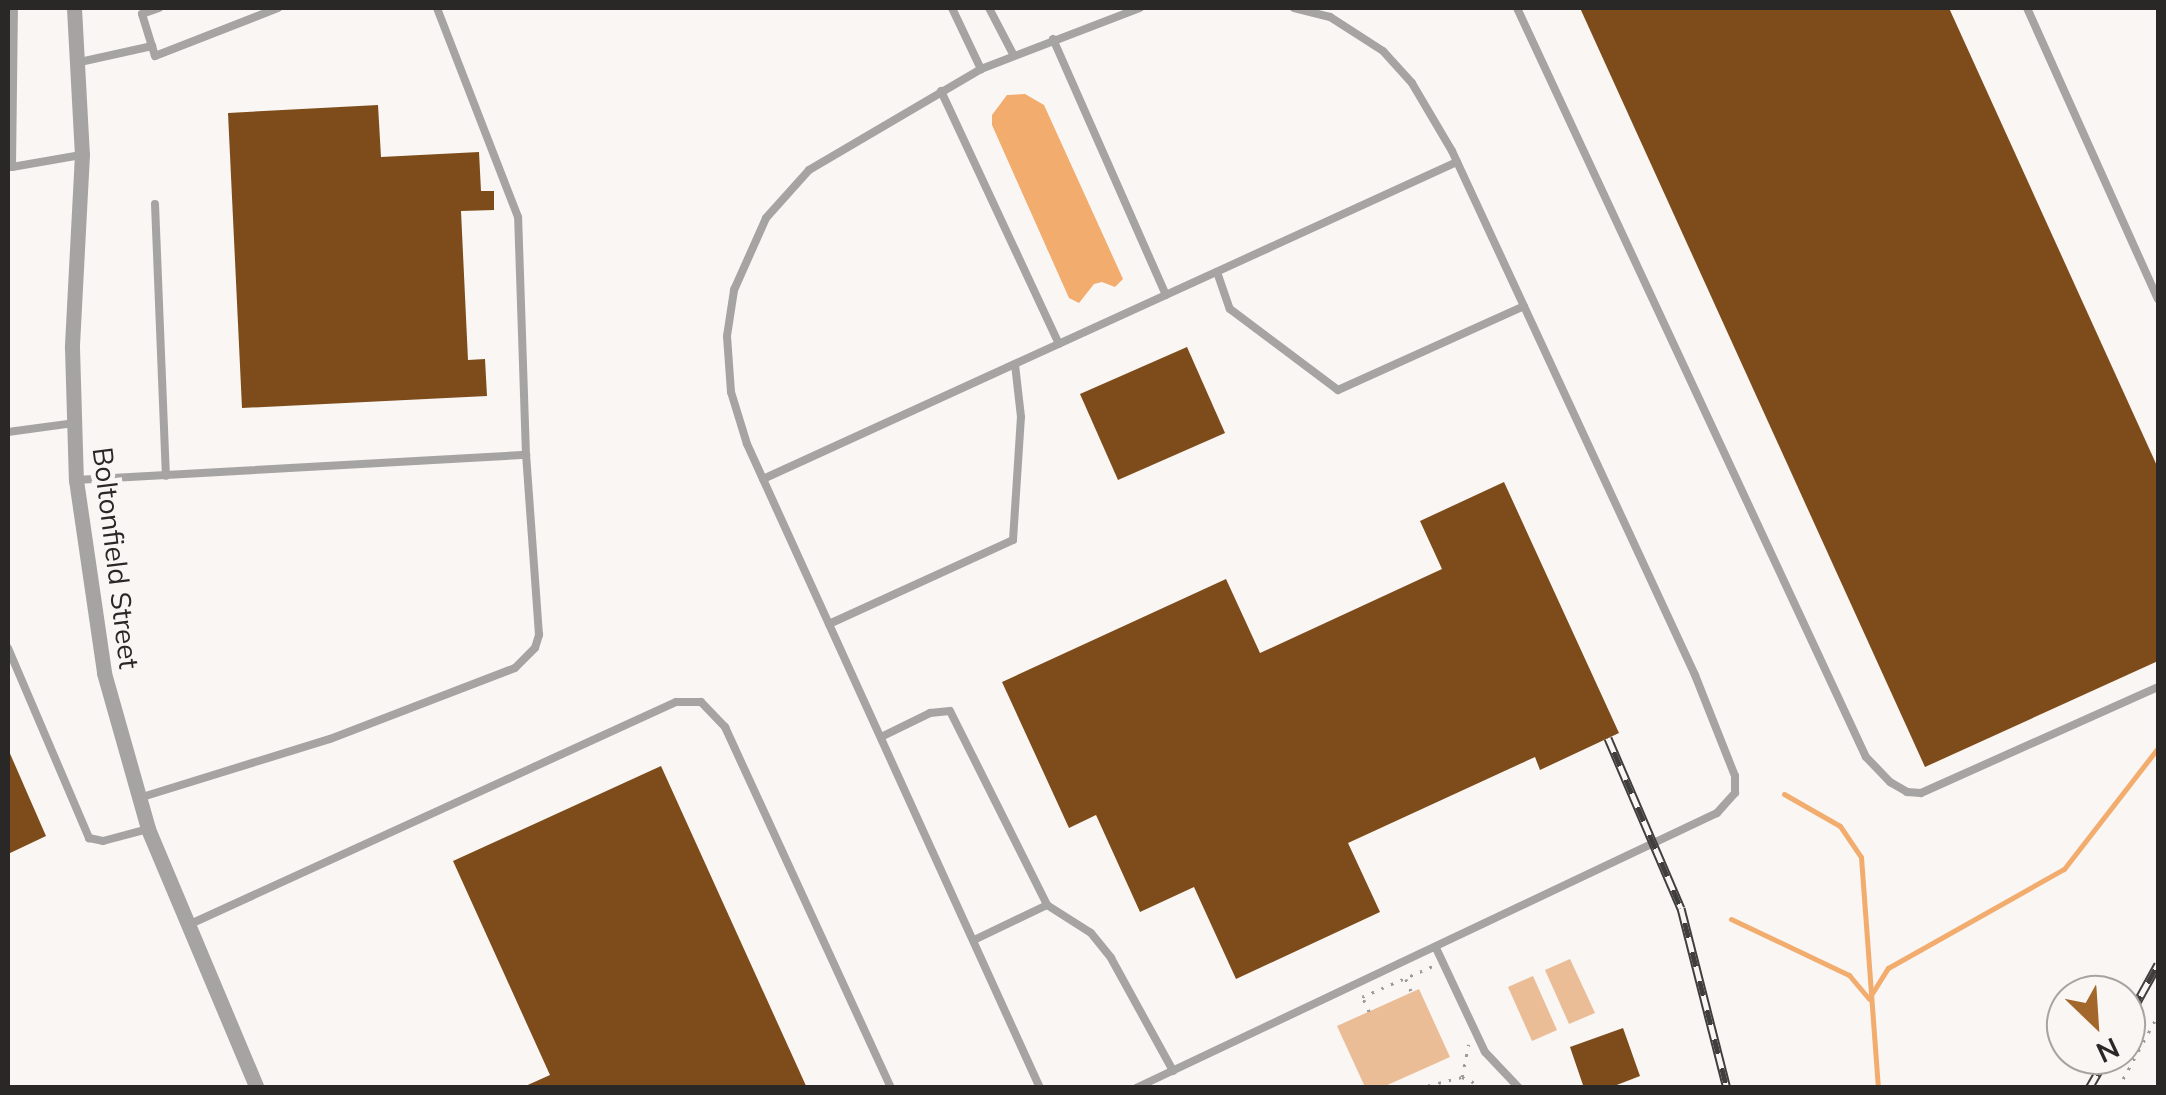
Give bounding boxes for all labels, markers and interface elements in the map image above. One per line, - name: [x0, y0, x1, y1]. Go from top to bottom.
- street label: Boltonfield Street: [86, 445, 146, 671]
- north arrow: [2046, 975, 2146, 1075]
- text: N: [2091, 1030, 2125, 1071]

